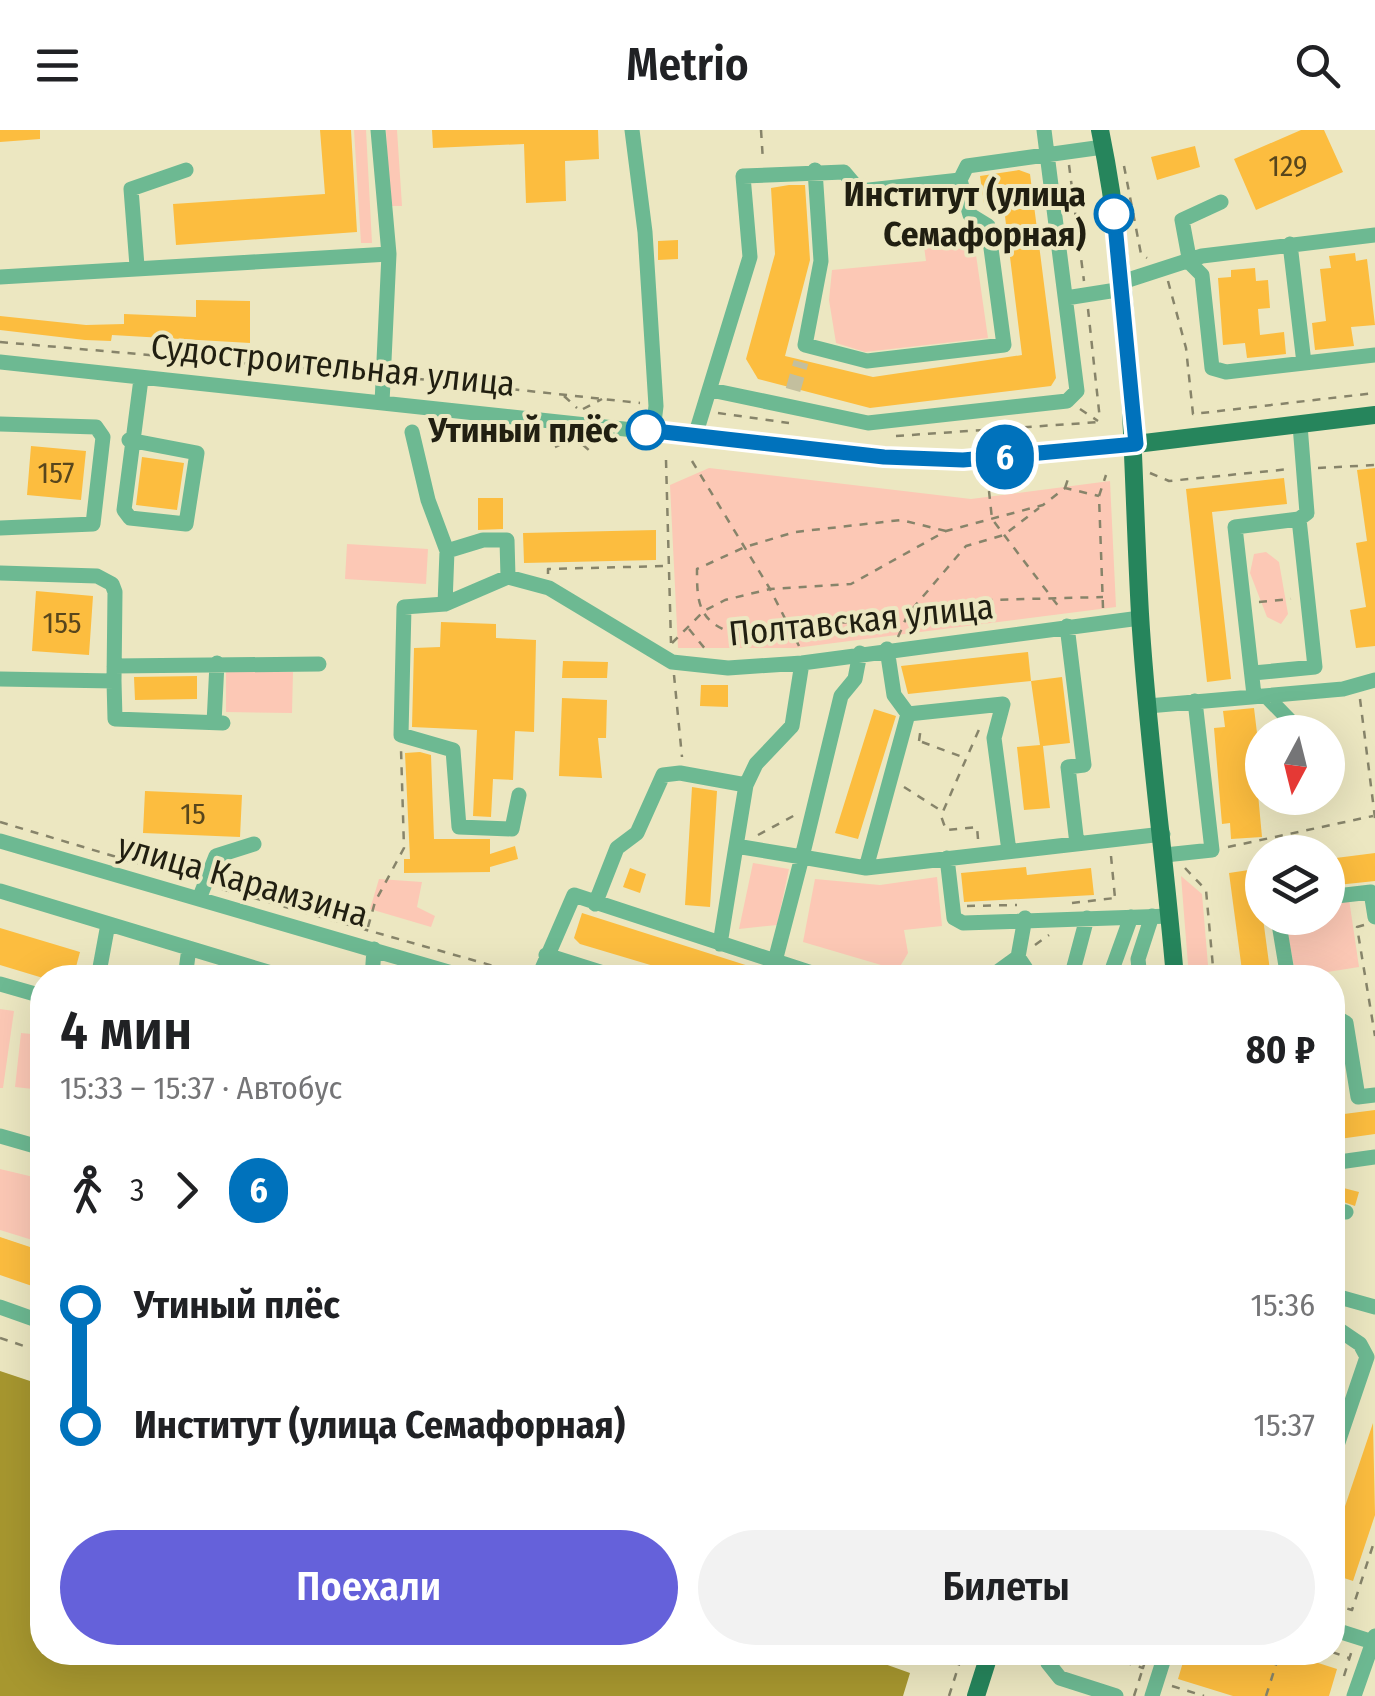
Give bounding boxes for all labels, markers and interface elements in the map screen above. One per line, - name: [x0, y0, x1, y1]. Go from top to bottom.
- icon: menu: [30, 38, 85, 93]
- text: Metrio: [626, 38, 749, 92]
- icon: search: [1290, 38, 1345, 93]
- house number: 129: [1268, 148, 1308, 184]
- place label: Институт (улица Семафорная): [844, 173, 1086, 255]
- marker: Институт (улица Семафорная): [1095, 195, 1133, 233]
- street label: Судостроительная улица: [149, 325, 517, 405]
- place label: Утиный плёс: [427, 409, 619, 451]
- marker: Утиный плёс: [627, 411, 665, 449]
- line badge: 6: [972, 424, 1038, 490]
- text: 6: [996, 436, 1014, 478]
- house number: 157: [38, 455, 75, 491]
- street label: Полтавская улица: [727, 585, 995, 655]
- house number: 155: [42, 605, 82, 641]
- north arrow: [1245, 715, 1345, 815]
- map controls: [1245, 715, 1345, 935]
- house number: 15: [180, 796, 206, 832]
- street label: улица Карамзина: [113, 824, 373, 936]
- button: layers: [1245, 835, 1345, 935]
- text: 4 мин: [60, 998, 192, 1064]
- text: 80 ₽: [1246, 1027, 1315, 1073]
- text: 15:33 – 15:37 · Автобус: [60, 1069, 342, 1107]
- icon: walk: [60, 1163, 115, 1218]
- icon: forward: [159, 1163, 214, 1218]
- text: 6: [249, 1169, 268, 1211]
- text: 3: [130, 1171, 144, 1209]
- text: Утиный плёс: [134, 1282, 340, 1328]
- text: 15:36: [1250, 1286, 1315, 1324]
- text: Институт (улица Семафорная): [134, 1402, 625, 1448]
- text: 15:37: [1254, 1406, 1315, 1444]
- button: Поехали: [60, 1530, 678, 1645]
- button: Билеты: [698, 1530, 1315, 1645]

